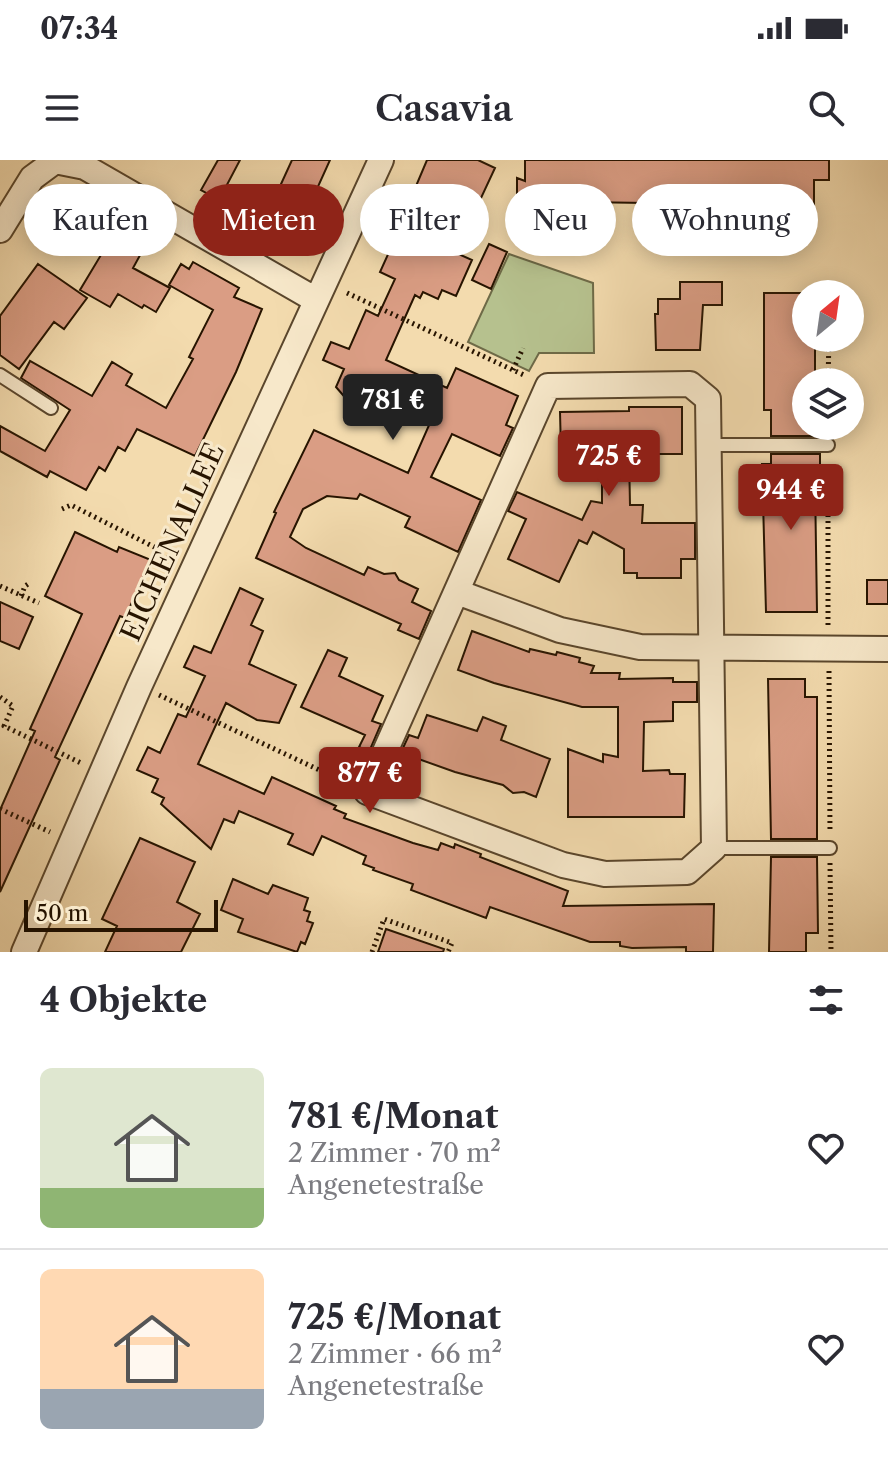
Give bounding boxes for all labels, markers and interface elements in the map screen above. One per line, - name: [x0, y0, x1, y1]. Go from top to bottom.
- text: 07:34: [40, 10, 118, 47]
- icon: menu: [40, 86, 84, 130]
- text: Casavia: [375, 86, 513, 130]
- icon: search: [804, 86, 848, 130]
- chip: Kaufen: [24, 184, 177, 256]
- chip: Mieten: [193, 184, 344, 256]
- chip: Filter: [360, 184, 489, 256]
- chip: Neu: [505, 184, 616, 256]
- chip: Wohnung: [632, 184, 818, 256]
- north arrow: [792, 280, 864, 352]
- map controls: [792, 280, 864, 440]
- button: layers: [792, 368, 864, 440]
- pin: 781 €: [337, 374, 449, 442]
- text: 781 €: [361, 384, 425, 416]
- pin: 725 €: [553, 430, 665, 498]
- street label: EICHENALLEE: [113, 438, 231, 646]
- text: 725 €: [576, 440, 642, 472]
- pin: 944 €: [735, 464, 847, 532]
- text: 944 €: [756, 474, 826, 506]
- pin: 877 €: [314, 747, 426, 815]
- text: 877 €: [337, 757, 403, 789]
- scale bar: [24, 896, 218, 932]
- text: 50 m: [36, 900, 88, 927]
- icon: filters: [804, 978, 848, 1022]
- text: 4 Objekte: [40, 979, 207, 1021]
- text: 781 €/Monat: [288, 1095, 498, 1137]
- icon: home: [104, 1100, 200, 1196]
- icon: heart: [804, 1126, 848, 1170]
- text: 2 Zimmer · 70 m²: [288, 1137, 501, 1169]
- text: Angenetestraße: [288, 1169, 484, 1201]
- text: 725 €/Monat: [288, 1296, 501, 1338]
- icon: home: [104, 1301, 200, 1397]
- icon: heart: [804, 1327, 848, 1371]
- text: 2 Zimmer · 66 m²: [288, 1338, 502, 1370]
- text: Angenetestraße: [288, 1370, 484, 1402]

